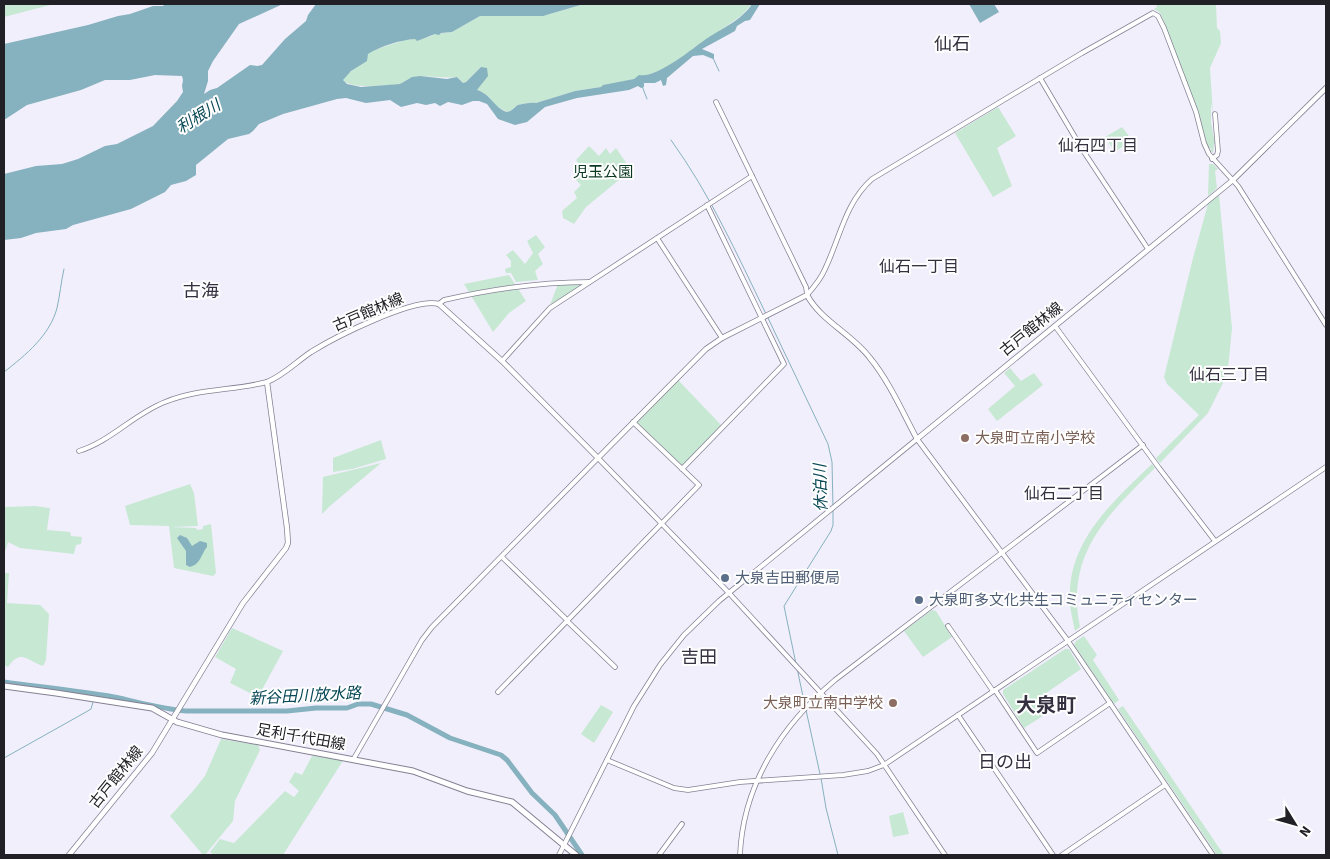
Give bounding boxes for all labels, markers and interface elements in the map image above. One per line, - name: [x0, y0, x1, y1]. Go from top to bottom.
- district label: 仙石: [934, 32, 970, 57]
- water label: 利根川: [172, 94, 226, 139]
- district label: 仙石四丁目: [1058, 135, 1138, 157]
- park label: 児玉公園: [573, 162, 633, 183]
- district label: 仙石一丁目: [879, 256, 959, 278]
- district label: 古海: [183, 279, 219, 304]
- street label: 古戸館林線: [330, 288, 407, 337]
- street label: 古戸館林線: [996, 298, 1067, 361]
- district label: 仙石三丁目: [1189, 364, 1269, 386]
- place label: 大泉町立南小学校: [975, 428, 1095, 449]
- marker: 大泉町立南小学校: [959, 432, 971, 444]
- water label: 休泊川: [809, 462, 833, 512]
- district label: 仙石二丁目: [1024, 483, 1104, 505]
- place label: 大泉吉田郵便局: [735, 568, 840, 589]
- marker: 大泉吉田郵便局: [719, 572, 731, 584]
- place label: 大泉町多文化共生コミュニティセンター: [929, 590, 1198, 611]
- marker: 大泉町多文化共生コミュニティセンター: [913, 594, 925, 606]
- district label: 吉田: [681, 645, 717, 670]
- water label: 新谷田川放水路: [249, 682, 364, 710]
- district label: 大泉町: [1016, 692, 1076, 720]
- place label: 大泉町立南中学校: [763, 693, 883, 714]
- marker: 大泉町立南中学校: [887, 697, 899, 709]
- street label: 足利千代田線: [255, 719, 347, 756]
- street label: 古戸館林線: [85, 742, 148, 813]
- district label: 日の出: [978, 750, 1032, 775]
- north arrow: [1270, 799, 1320, 849]
- text: N: [1294, 821, 1315, 841]

